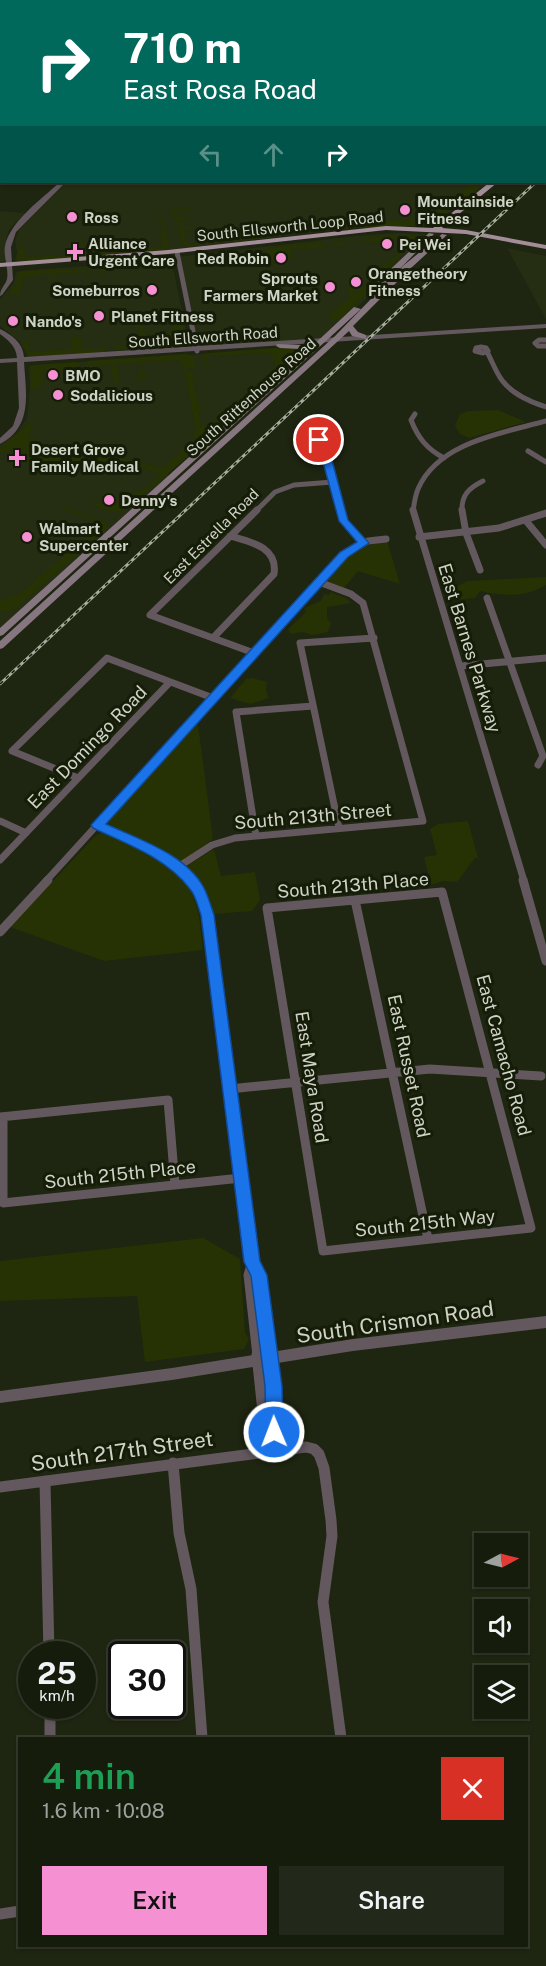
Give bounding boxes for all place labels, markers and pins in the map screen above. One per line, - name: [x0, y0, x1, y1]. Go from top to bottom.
- place label: Mountainside Fitness: [417, 193, 514, 227]
- marker: Mountainside Fitness: [398, 203, 412, 217]
- place label: Ross: [84, 209, 119, 226]
- marker: Ross: [65, 210, 79, 224]
- place label: Alliance Urgent Care: [88, 235, 175, 269]
- place label: Pei Wei: [399, 236, 451, 253]
- marker: Pei Wei: [380, 237, 394, 251]
- marker: Alliance Urgent Care: [66, 243, 84, 261]
- place label: Red Robin: [197, 250, 269, 267]
- marker: Red Robin: [274, 251, 288, 265]
- place label: Orangetheory Fitness: [368, 265, 468, 299]
- place label: Sprouts Farmers Market: [203, 270, 318, 304]
- marker: Orangetheory Fitness: [349, 275, 363, 289]
- marker: Sprouts Farmers Market: [323, 280, 337, 294]
- place label: Someburros: [52, 282, 140, 299]
- marker: Someburros: [145, 283, 159, 297]
- place label: Planet Fitness: [111, 308, 214, 325]
- marker: Planet Fitness: [92, 309, 106, 323]
- place label: Nando's: [25, 313, 82, 330]
- marker: Nando's: [6, 314, 20, 328]
- place label: BMO: [65, 367, 101, 384]
- marker: BMO: [46, 368, 60, 382]
- place label: Sodalicious: [70, 387, 153, 404]
- marker: Sodalicious: [51, 388, 65, 402]
- pin: [293, 414, 344, 465]
- place label: Desert Grove Family Medical: [31, 441, 139, 475]
- marker: Desert Grove Family Medical: [8, 449, 26, 467]
- place label: Denny's: [121, 492, 177, 509]
- marker: Denny's: [102, 493, 116, 507]
- place label: Walmart Supercenter: [39, 520, 129, 554]
- marker: Walmart Supercenter: [20, 530, 34, 544]

